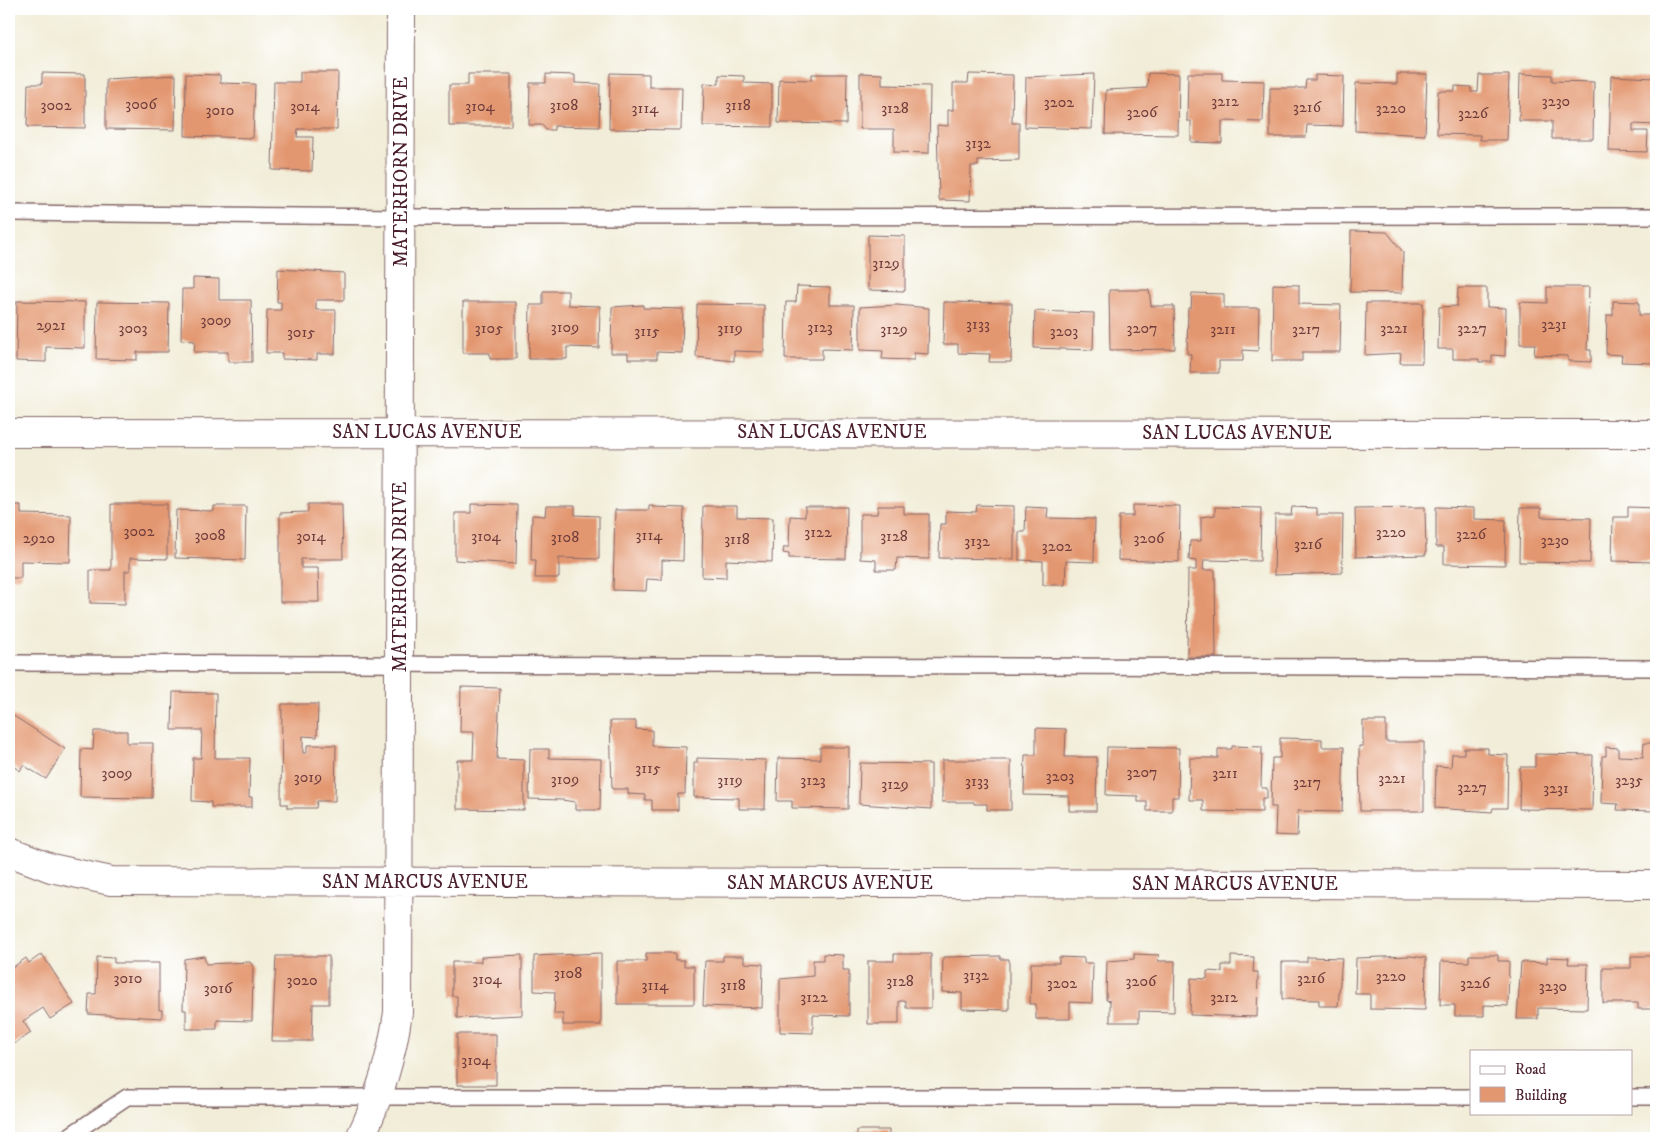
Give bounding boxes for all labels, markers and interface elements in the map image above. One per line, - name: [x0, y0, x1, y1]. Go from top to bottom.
- street label: MATERHORN DRIVE: [390, 77, 413, 267]
- house number: 3212: [1211, 91, 1239, 111]
- house number: 3230: [1542, 91, 1570, 111]
- house number: 3202: [1044, 92, 1074, 112]
- house number: 3006: [125, 94, 157, 114]
- house number: 3002: [40, 95, 72, 115]
- house number: 3108: [550, 95, 578, 115]
- house number: 3118: [725, 95, 751, 115]
- house number: 3014: [290, 96, 321, 116]
- house number: 3104: [465, 96, 496, 116]
- house number: 3216: [1293, 97, 1322, 117]
- house number: 3114: [632, 98, 659, 118]
- house number: 3128: [881, 98, 909, 118]
- house number: 3220: [1376, 98, 1406, 118]
- house number: 3010: [206, 100, 234, 120]
- house number: 3206: [1127, 102, 1158, 122]
- house number: 3226: [1458, 103, 1489, 123]
- house number: 3132: [965, 133, 991, 153]
- house number: 3129: [872, 253, 900, 273]
- house number: 3009: [200, 310, 232, 330]
- house number: 3133: [966, 314, 990, 334]
- house number: 3231: [1541, 314, 1567, 334]
- house number: 2921: [36, 315, 66, 335]
- house number: 3109: [551, 317, 579, 337]
- house number: 3123: [807, 317, 833, 337]
- house number: 3003: [118, 318, 148, 338]
- house number: 3105: [475, 318, 503, 338]
- house number: 3119: [717, 318, 743, 338]
- house number: 3207: [1127, 318, 1157, 338]
- house number: 3221: [1380, 318, 1408, 338]
- house number: 3227: [1457, 318, 1487, 338]
- house number: 3129: [880, 319, 908, 339]
- house number: 3211: [1210, 319, 1236, 339]
- house number: 3217: [1292, 319, 1320, 339]
- house number: 3115: [634, 321, 660, 341]
- house number: 3203: [1050, 321, 1078, 341]
- house number: 3015: [287, 322, 315, 342]
- street label: SAN LUCAS AVENUE: [332, 421, 522, 444]
- street label: SAN LUCAS AVENUE: [737, 421, 927, 444]
- street label: SAN LUCAS AVENUE: [1142, 422, 1332, 445]
- street label: MATERHORN DRIVE: [389, 482, 412, 672]
- house number: 3002: [123, 521, 155, 541]
- house number: 3122: [804, 522, 832, 542]
- house number: 3220: [1376, 522, 1406, 542]
- house number: 3226: [1456, 524, 1487, 544]
- house number: 3008: [194, 525, 226, 545]
- house number: 3114: [636, 525, 663, 545]
- house number: 3014: [296, 526, 327, 546]
- house number: 3104: [471, 526, 502, 546]
- house number: 3128: [880, 526, 908, 546]
- house number: 3108: [551, 527, 579, 547]
- house number: 2920: [23, 528, 55, 548]
- house number: 3206: [1134, 528, 1165, 548]
- house number: 3118: [724, 529, 750, 549]
- house number: 3230: [1541, 530, 1569, 550]
- house number: 3132: [964, 531, 990, 551]
- house number: 3216: [1294, 534, 1323, 554]
- house number: 3202: [1042, 536, 1072, 556]
- house number: 3115: [635, 758, 661, 778]
- house number: 3207: [1127, 762, 1157, 782]
- house number: 3009: [101, 763, 133, 783]
- house number: 3211: [1212, 763, 1238, 783]
- house number: 3203: [1046, 766, 1074, 786]
- house number: 3019: [294, 767, 322, 787]
- house number: 3221: [1378, 768, 1406, 788]
- house number: 3109: [551, 769, 579, 789]
- house number: 3119: [717, 770, 743, 790]
- house number: 3123: [800, 770, 826, 790]
- house number: 3235: [1615, 770, 1643, 790]
- house number: 3133: [965, 771, 989, 791]
- house number: 3217: [1293, 772, 1321, 792]
- house number: 3129: [881, 774, 909, 794]
- house number: 3227: [1457, 777, 1487, 797]
- house number: 3231: [1543, 778, 1569, 798]
- street label: SAN MARCUS AVENUE: [322, 871, 528, 894]
- street label: SAN MARCUS AVENUE: [727, 872, 933, 895]
- street label: SAN MARCUS AVENUE: [1132, 873, 1338, 896]
- house number: 3108: [554, 963, 582, 983]
- house number: 3132: [963, 965, 989, 985]
- house number: 3220: [1376, 966, 1406, 986]
- house number: 3010: [114, 968, 142, 988]
- house number: 3216: [1297, 968, 1326, 988]
- house number: 3104: [472, 969, 503, 989]
- house number: 3020: [286, 970, 318, 990]
- house number: 3128: [886, 971, 914, 991]
- house number: 3206: [1126, 971, 1157, 991]
- house number: 3202: [1047, 973, 1077, 993]
- house number: 3226: [1460, 973, 1491, 993]
- house number: 3114: [642, 975, 669, 995]
- house number: 3118: [720, 975, 746, 995]
- house number: 3230: [1539, 976, 1567, 996]
- house number: 3016: [204, 978, 233, 998]
- house number: 3122: [800, 987, 828, 1007]
- house number: 3212: [1210, 987, 1238, 1007]
- house number: 3104: [461, 1050, 492, 1070]
- legend: [1470, 1050, 1632, 1114]
- text: Road: [1515, 1060, 1547, 1079]
- text: Building: [1515, 1086, 1567, 1105]

